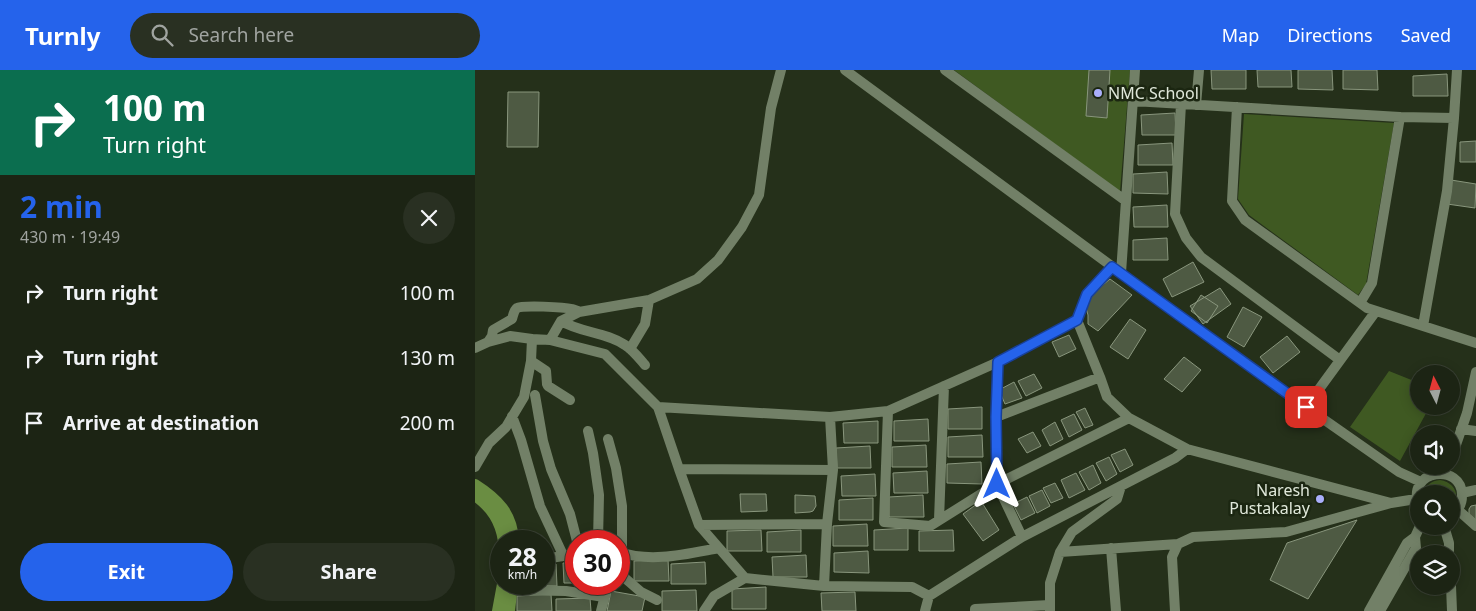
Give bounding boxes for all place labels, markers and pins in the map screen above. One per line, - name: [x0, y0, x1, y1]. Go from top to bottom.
- place label: NMC School: [1108, 82, 1199, 104]
- marker: NMC School: [1092, 87, 1104, 99]
- pin: [1285, 386, 1327, 428]
- place label: Naresh Pustakalay: [1229, 479, 1311, 519]
- marker: Naresh Pustakalay: [1314, 493, 1326, 505]

